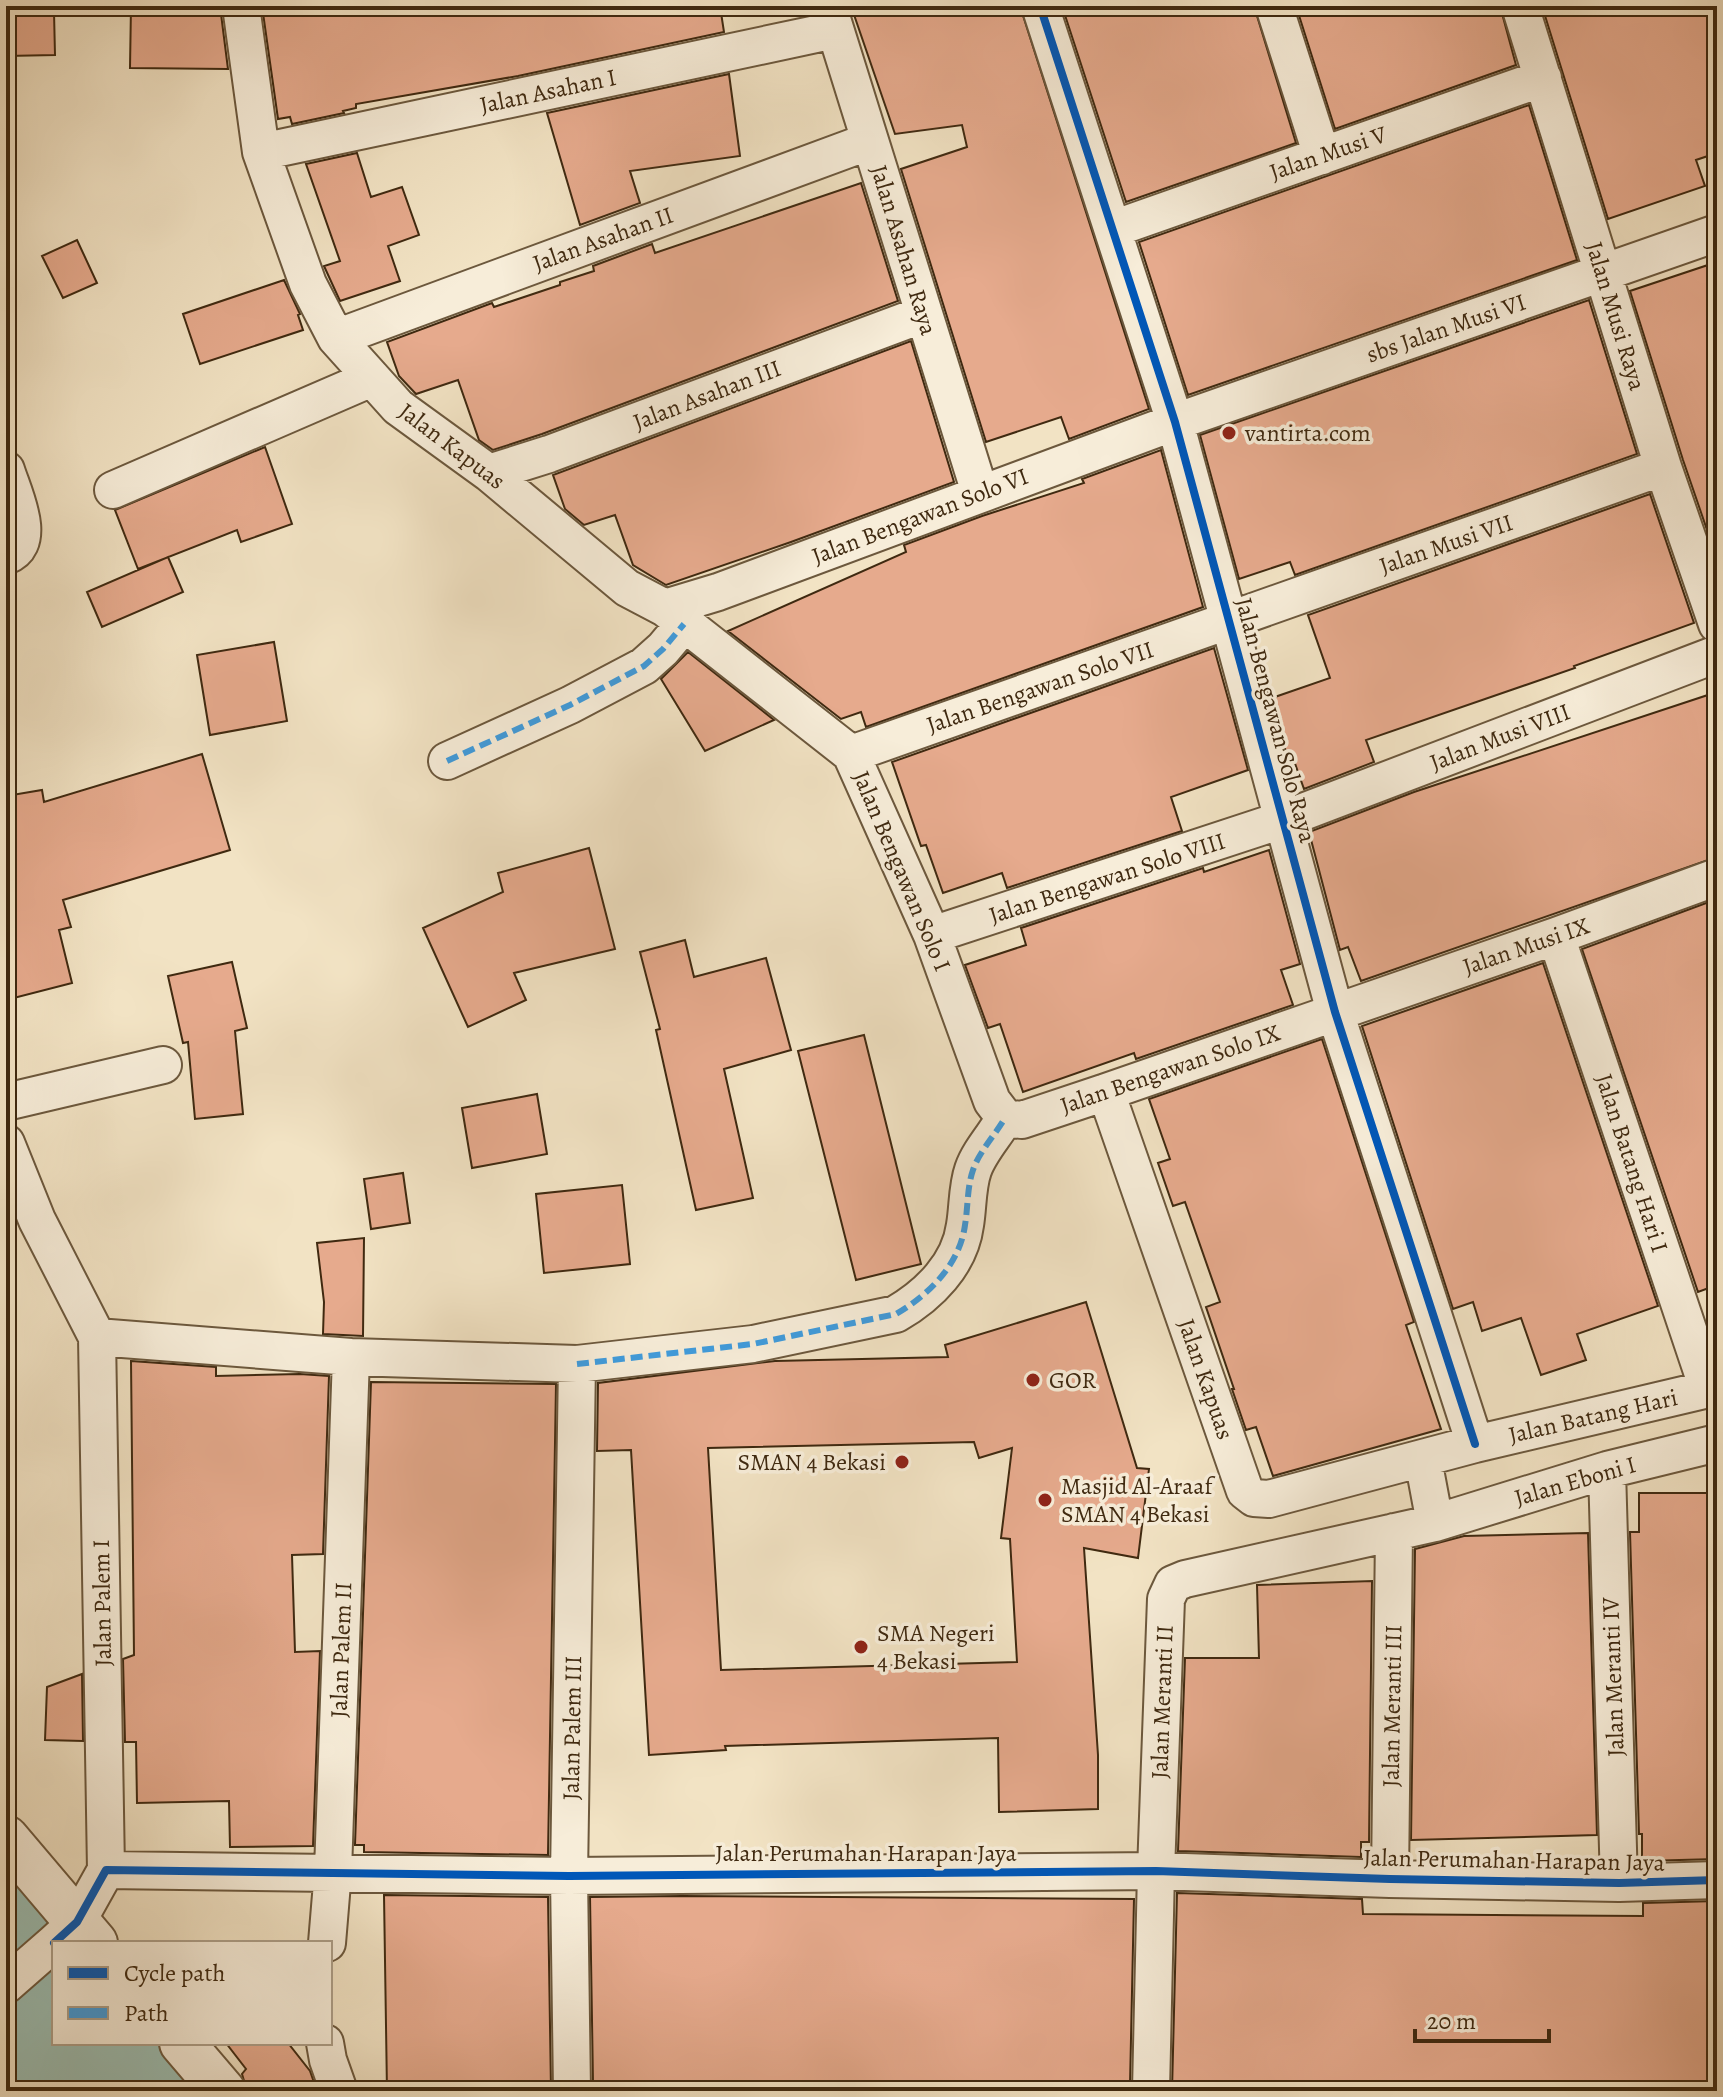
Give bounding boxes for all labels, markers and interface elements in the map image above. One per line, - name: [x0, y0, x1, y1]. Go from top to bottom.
- street label: Jalan Asahan I: [477, 61, 619, 121]
- street label: Jalan Musi V: [1265, 118, 1391, 188]
- street label: Jalan Asahan Raya: [863, 161, 945, 340]
- street label: Jalan Asahan II: [528, 199, 678, 279]
- street label: Jalan Musi Raya: [1578, 238, 1654, 395]
- street label: sbs Jalan Musi VI: [1362, 286, 1530, 370]
- street label: Jalan Asahan III: [628, 352, 786, 438]
- street label: Jalan Kapuas: [392, 395, 512, 497]
- place label: vantirta.com: [1244, 417, 1371, 449]
- marker: vantirta.com: [1220, 424, 1238, 442]
- street label: Jalan Bengawan Solo VI: [807, 460, 1033, 572]
- street label: Jalan Musi VII: [1375, 506, 1517, 582]
- street label: Jalan Bengawan Solo Raya: [1228, 594, 1324, 847]
- street label: Jalan Bengawan Solo VII: [922, 633, 1158, 741]
- street label: Jalan Musi VIII: [1425, 696, 1575, 778]
- street label: Jalan Bengawan Solo I: [845, 766, 959, 976]
- street label: Jalan Bengawan Solo VIII: [985, 825, 1229, 931]
- street label: Jalan Musi IX: [1459, 909, 1594, 983]
- street label: Jalan Bengawan Solo IX: [1056, 1016, 1284, 1122]
- street label: Jalan Batang Hari I: [1588, 1070, 1676, 1256]
- street label: Jalan Kapuas: [1170, 1314, 1242, 1444]
- place label: GOR: [1049, 1364, 1097, 1396]
- marker: GOR: [1024, 1371, 1042, 1389]
- street label: Jalan Batang Hari: [1505, 1381, 1681, 1451]
- place label: SMAN 4 Bekasi: [737, 1446, 886, 1478]
- street label: Jalan Eboni I: [1511, 1448, 1639, 1514]
- marker: SMAN 4 Bekasi: [893, 1453, 911, 1471]
- place label: Masjid Al-Araaf SMAN 4 Bekasi: [1061, 1470, 1215, 1530]
- marker: Masjid Al-Araaf SMAN 4 Bekasi: [1036, 1491, 1054, 1509]
- street label: Jalan Palem I: [85, 1539, 119, 1667]
- street label: Jalan Palem II: [323, 1582, 359, 1718]
- street label: Jalan Meranti IV: [1594, 1596, 1632, 1757]
- place label: SMA Negeri 4 Bekasi: [877, 1617, 995, 1677]
- street label: Jalan Meranti III: [1375, 1624, 1409, 1788]
- street label: Jalan Meranti II: [1143, 1625, 1181, 1779]
- marker: SMA Negeri 4 Bekasi: [852, 1638, 870, 1656]
- street label: Jalan Palem III: [555, 1655, 589, 1801]
- street label: Jalan Perumahan Harapan Jaya: [715, 1837, 1018, 1869]
- street label: Jalan Perumahan Harapan Jaya: [1363, 1841, 1666, 1879]
- legend: [52, 1941, 332, 2045]
- text: Cycle path: [124, 1957, 225, 1989]
- scale bar: [1415, 1993, 1549, 2043]
- text: Path: [124, 1997, 169, 2029]
- text: 20 m: [1427, 2005, 1476, 2037]

